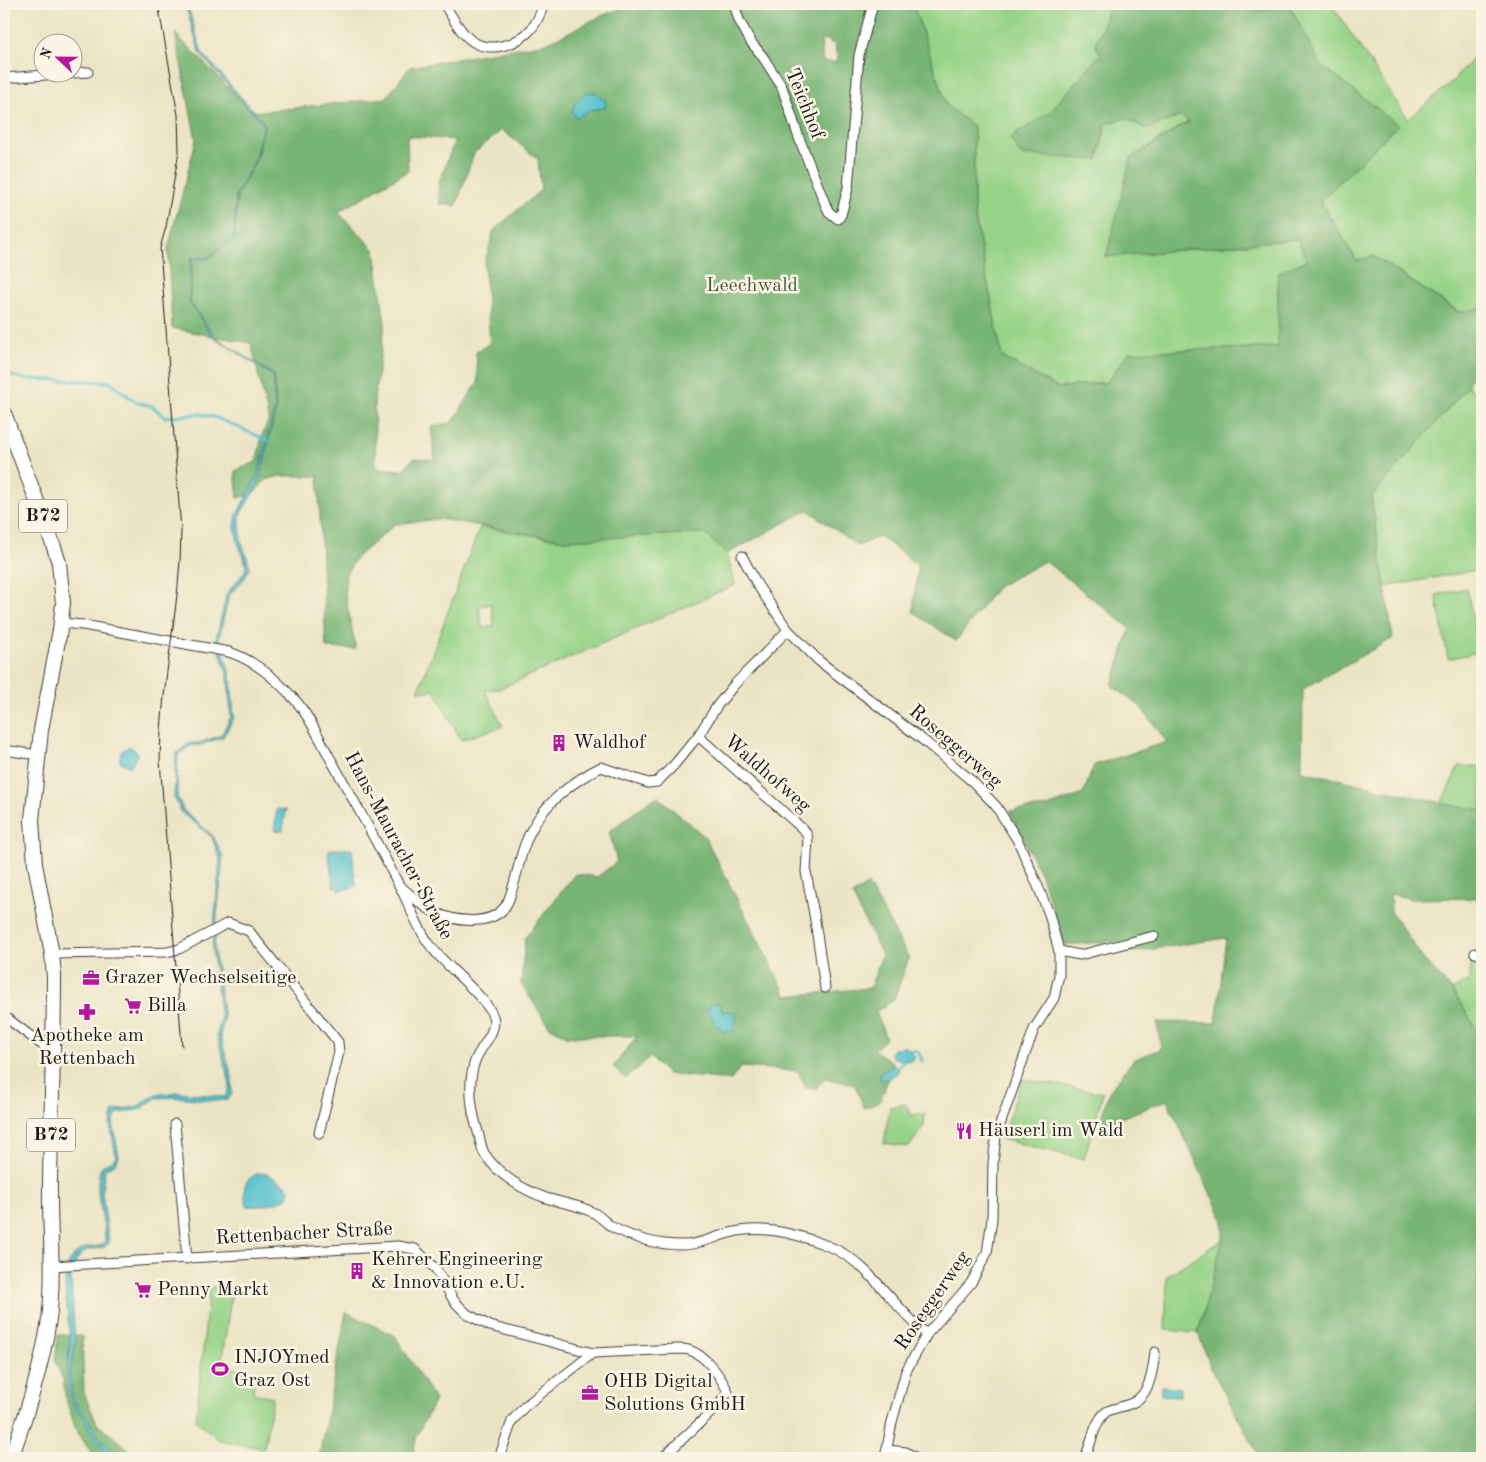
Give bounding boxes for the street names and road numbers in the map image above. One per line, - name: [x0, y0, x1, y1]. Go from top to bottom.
- street label: Teichhof: [781, 66, 828, 144]
- road number: B72: [19, 500, 67, 532]
- street label: Roseggerweg: [905, 702, 1005, 793]
- street label: Waldhofweg: [720, 731, 814, 817]
- street label: Hans-Mauracher-Straße: [340, 749, 456, 943]
- road number: B72: [27, 1118, 75, 1152]
- street label: Rettenbacher Straße: [215, 1219, 393, 1249]
- street label: Roseggerweg: [892, 1248, 974, 1354]

